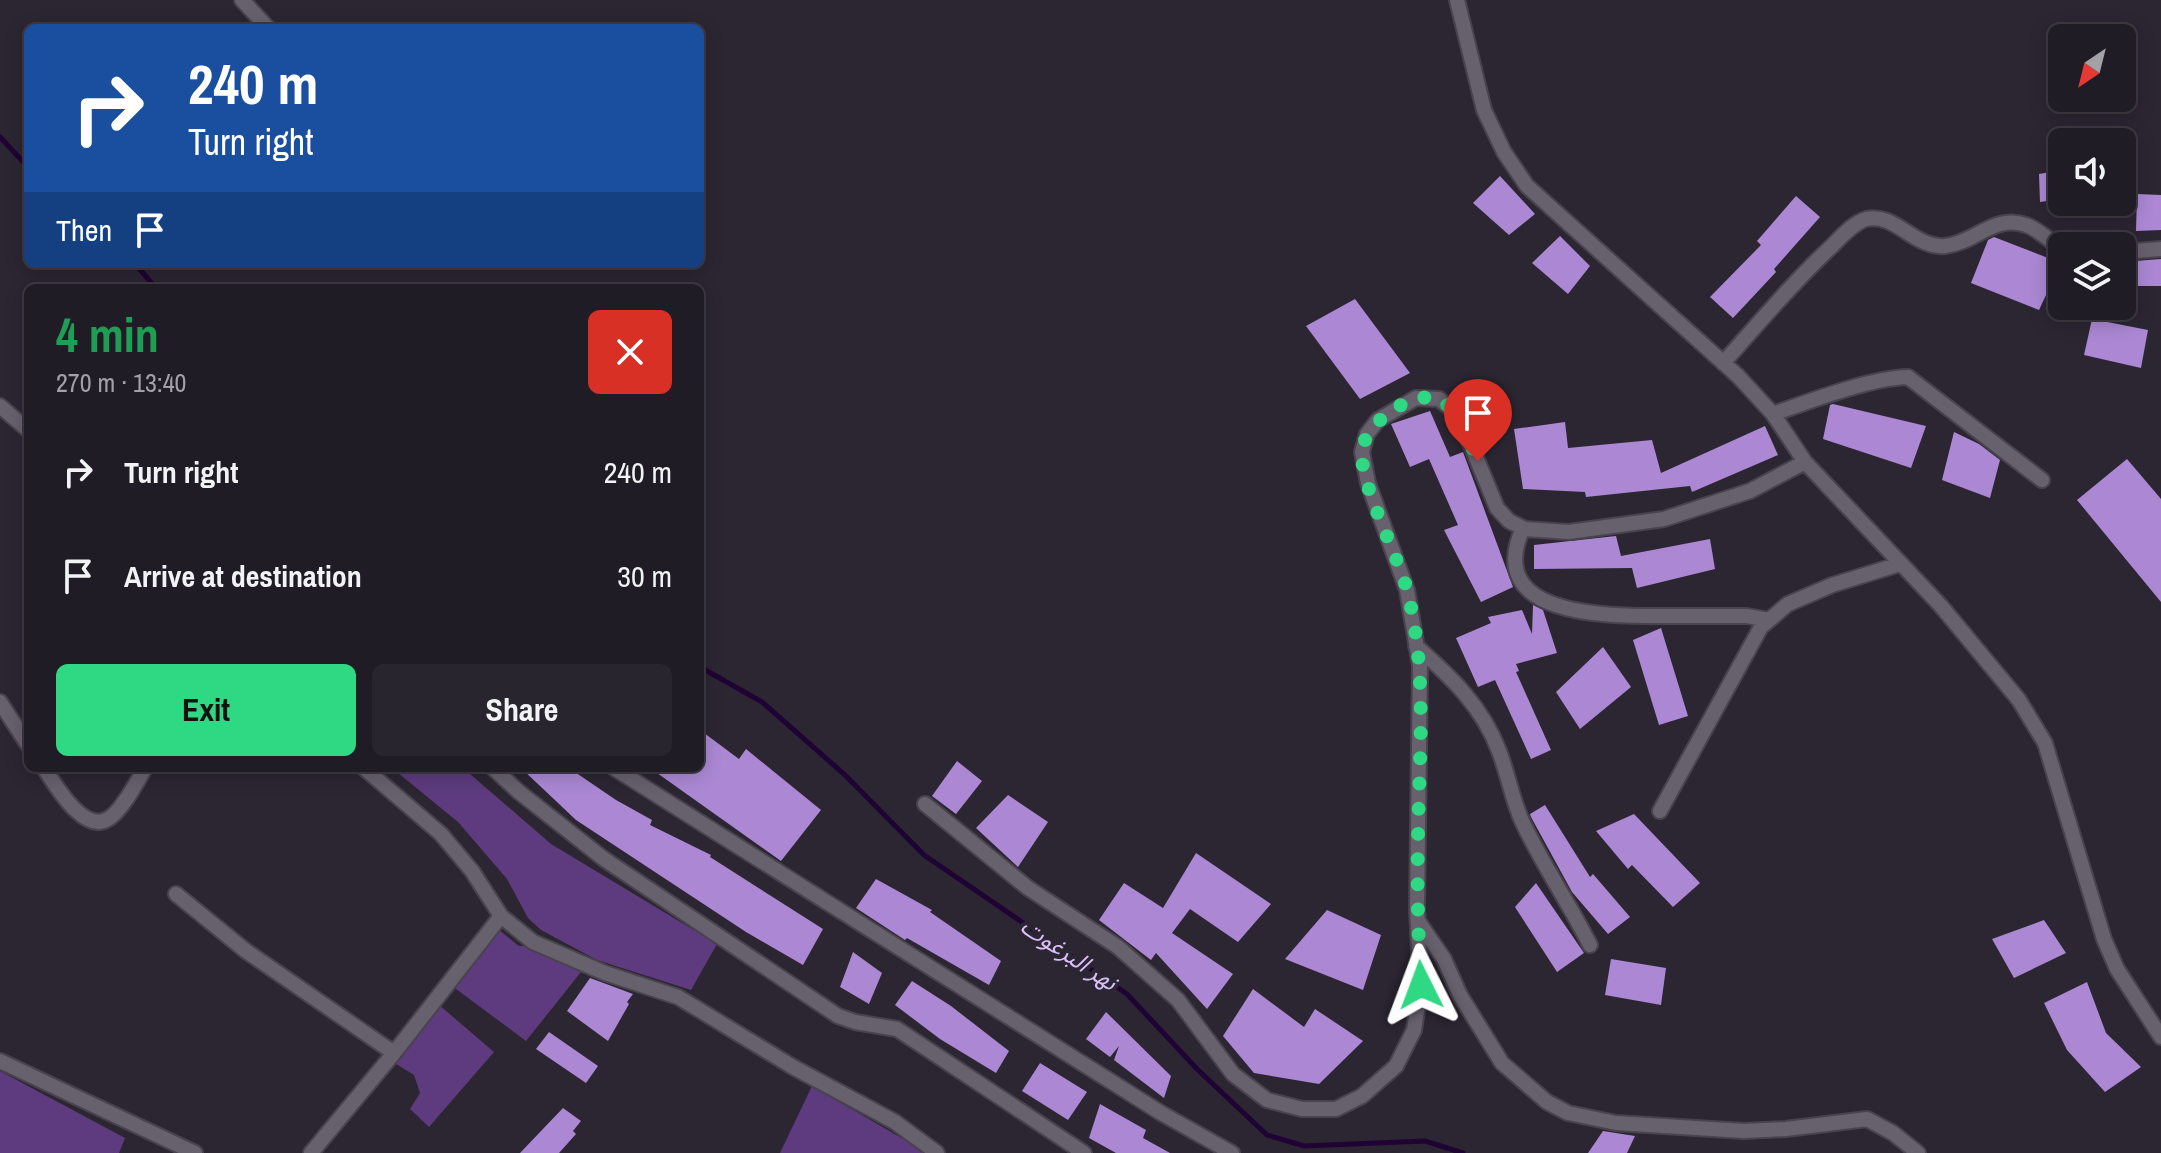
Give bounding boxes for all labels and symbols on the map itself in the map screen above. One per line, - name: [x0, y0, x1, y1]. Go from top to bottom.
- north arrow: [2048, 24, 2136, 112]
- pin: [1444, 379, 1512, 461]
- water label: نهر البرغوت: [1015, 909, 1126, 998]
- position arrow: [1379, 943, 1463, 1027]

